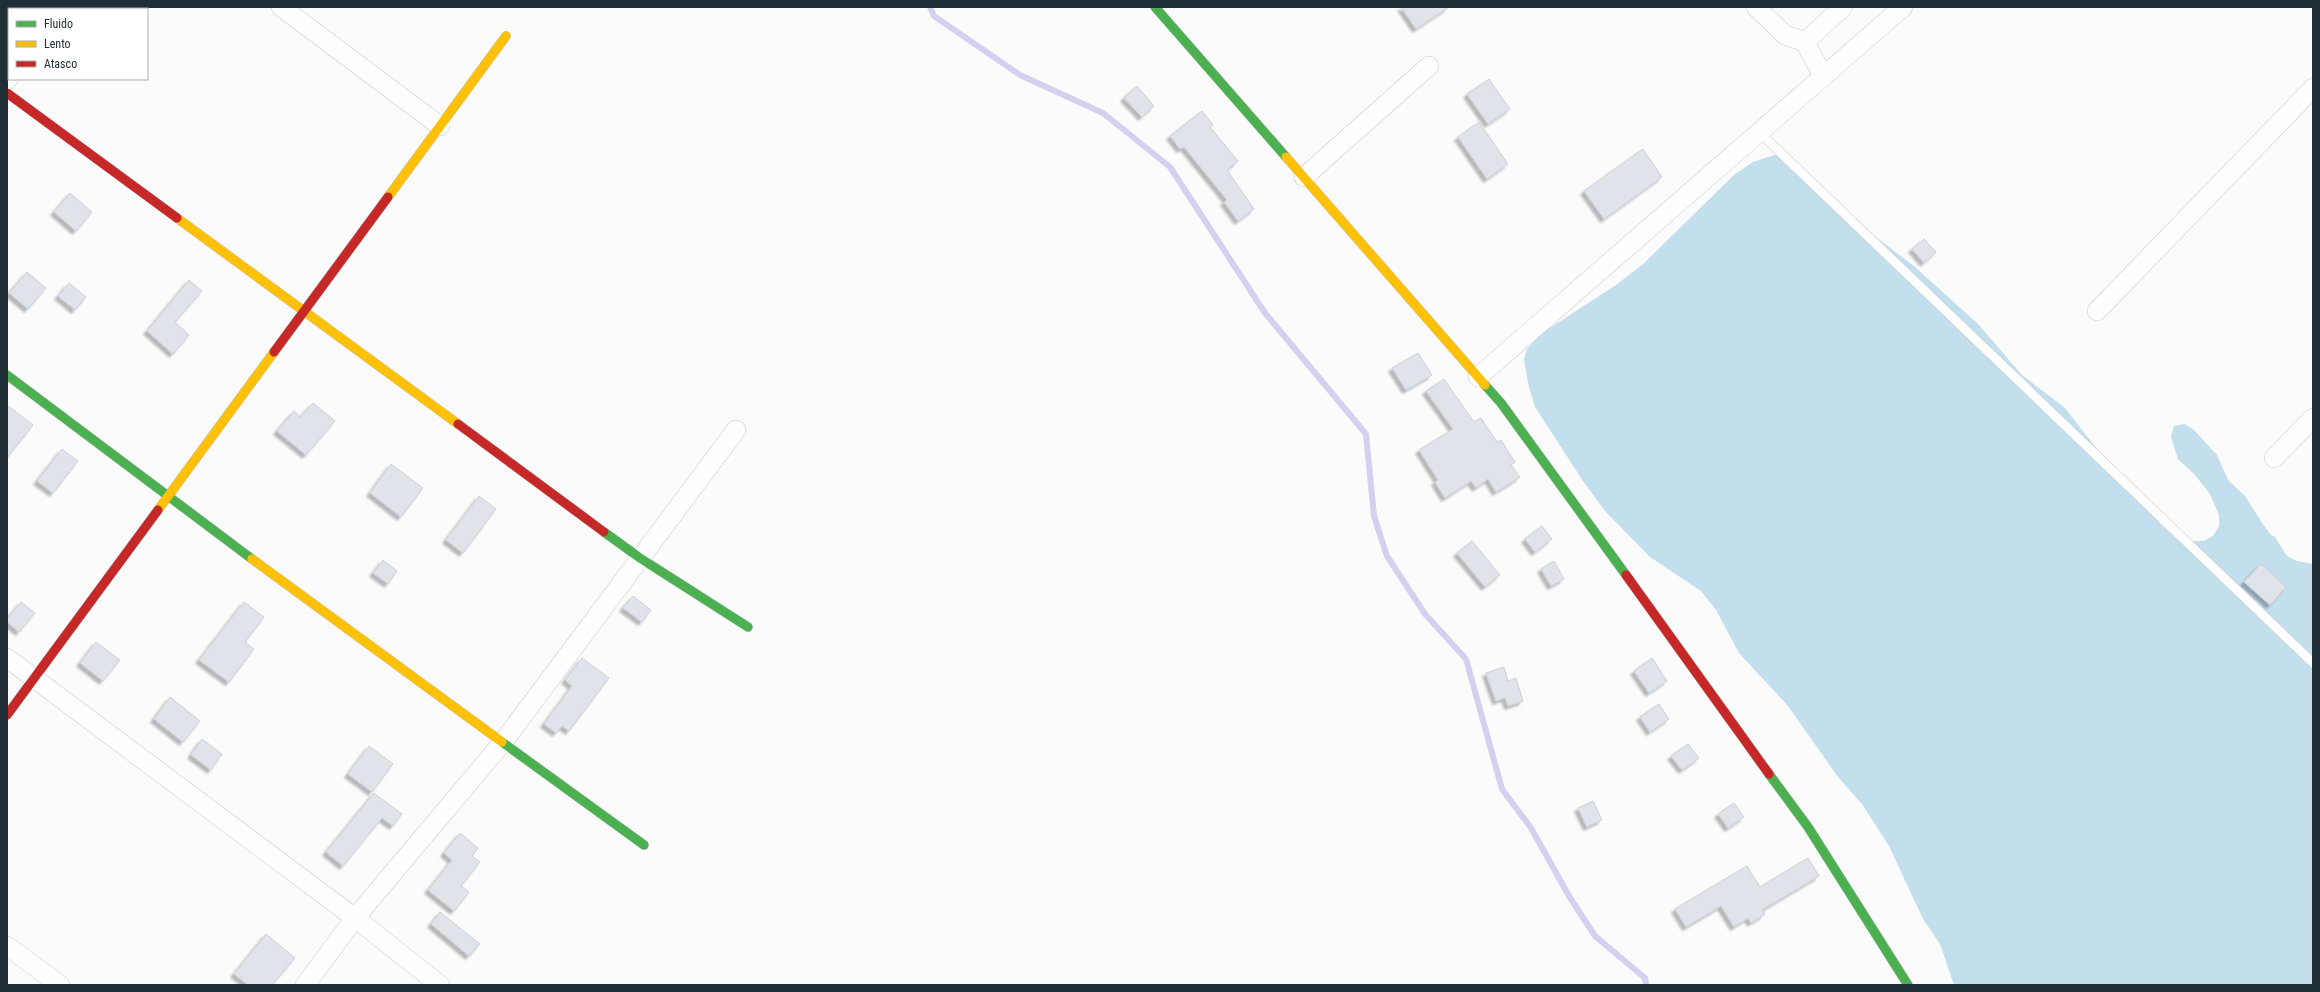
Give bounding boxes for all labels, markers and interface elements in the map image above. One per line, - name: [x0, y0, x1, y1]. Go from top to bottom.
- legend: [8, 8, 148, 80]
- text: Fluido: [44, 17, 73, 31]
- text: Lento: [44, 37, 71, 51]
- text: Atasco: [44, 57, 77, 71]

